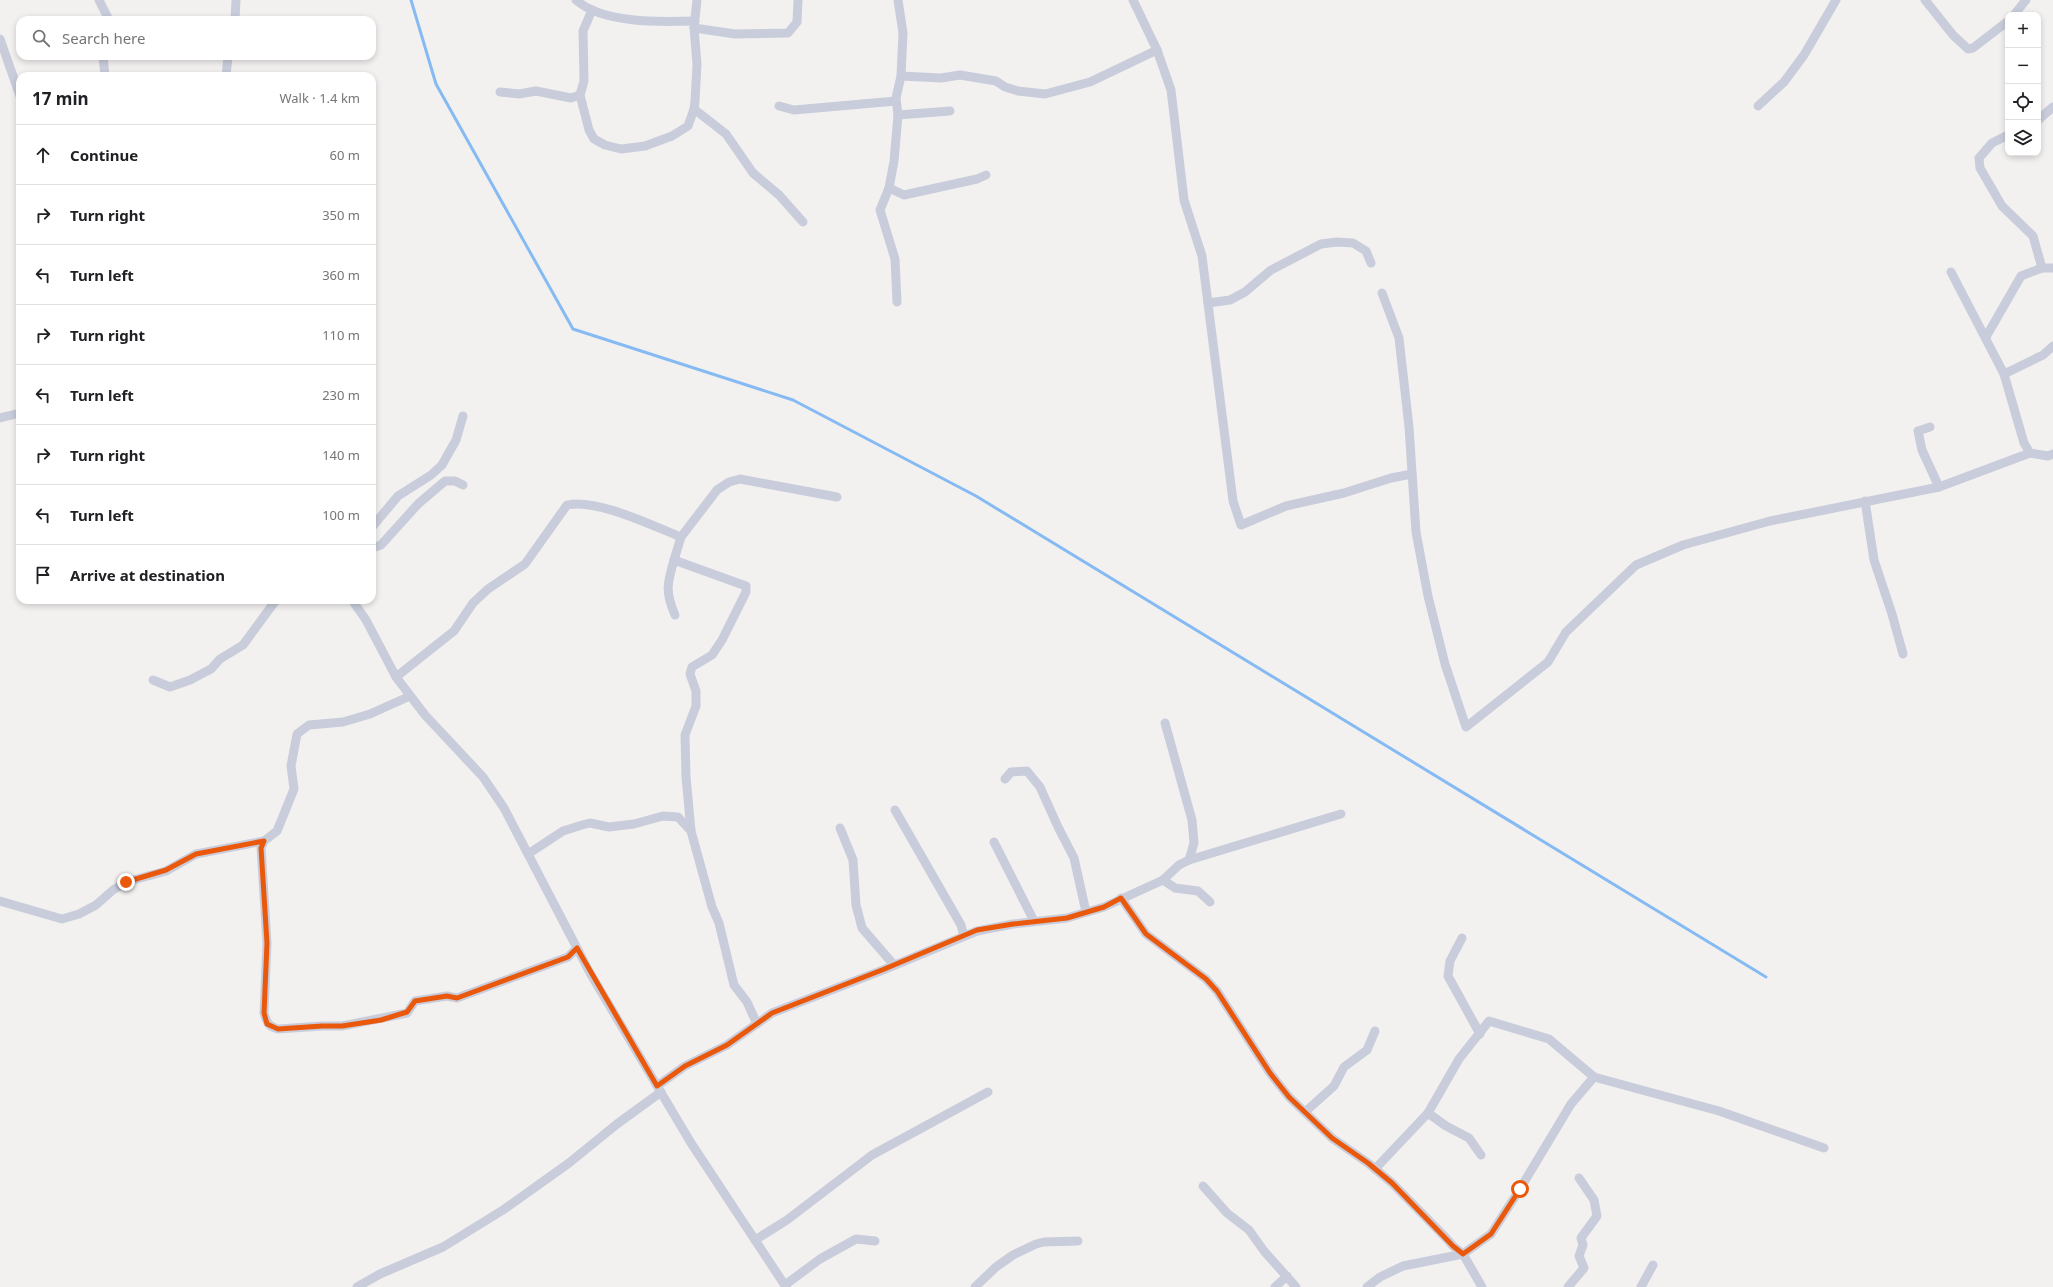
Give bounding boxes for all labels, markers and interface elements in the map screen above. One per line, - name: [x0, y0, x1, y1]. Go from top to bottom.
- map controls: [2005, 12, 2041, 156]
- button: +: [2005, 12, 2041, 48]
- search box: [16, 16, 376, 60]
- icon: search: [30, 27, 52, 49]
- text: Search here: [62, 28, 145, 48]
- button: −: [2005, 48, 2041, 84]
- button: locate: [2005, 84, 2041, 120]
- text: 17 min: [32, 87, 89, 110]
- text: Walk · 1.4 km: [280, 89, 360, 107]
- button: layers: [2005, 120, 2041, 156]
- icon: ahead: [32, 144, 54, 166]
- text: Continue: [70, 145, 138, 165]
- text: 60 m: [330, 146, 360, 164]
- icon: right: [32, 204, 54, 226]
- text: Turn right: [70, 205, 145, 225]
- text: 350 m: [322, 206, 360, 224]
- icon: left: [32, 264, 54, 286]
- text: Turn left: [70, 265, 134, 285]
- text: 360 m: [322, 266, 360, 284]
- icon: right: [32, 324, 54, 346]
- text: Turn right: [70, 325, 145, 345]
- text: 110 m: [322, 326, 360, 344]
- icon: left: [32, 384, 54, 406]
- text: Turn left: [70, 385, 134, 405]
- text: 230 m: [322, 386, 360, 404]
- icon: right: [32, 444, 54, 466]
- text: Turn right: [70, 445, 145, 465]
- text: 140 m: [322, 446, 360, 464]
- icon: left: [32, 504, 54, 526]
- text: Turn left: [70, 505, 134, 525]
- text: 100 m: [322, 506, 360, 524]
- icon: arrive: [32, 564, 54, 586]
- text: Arrive at destination: [70, 565, 225, 585]
- route end: [117, 873, 135, 891]
- route start: [1511, 1180, 1529, 1198]

